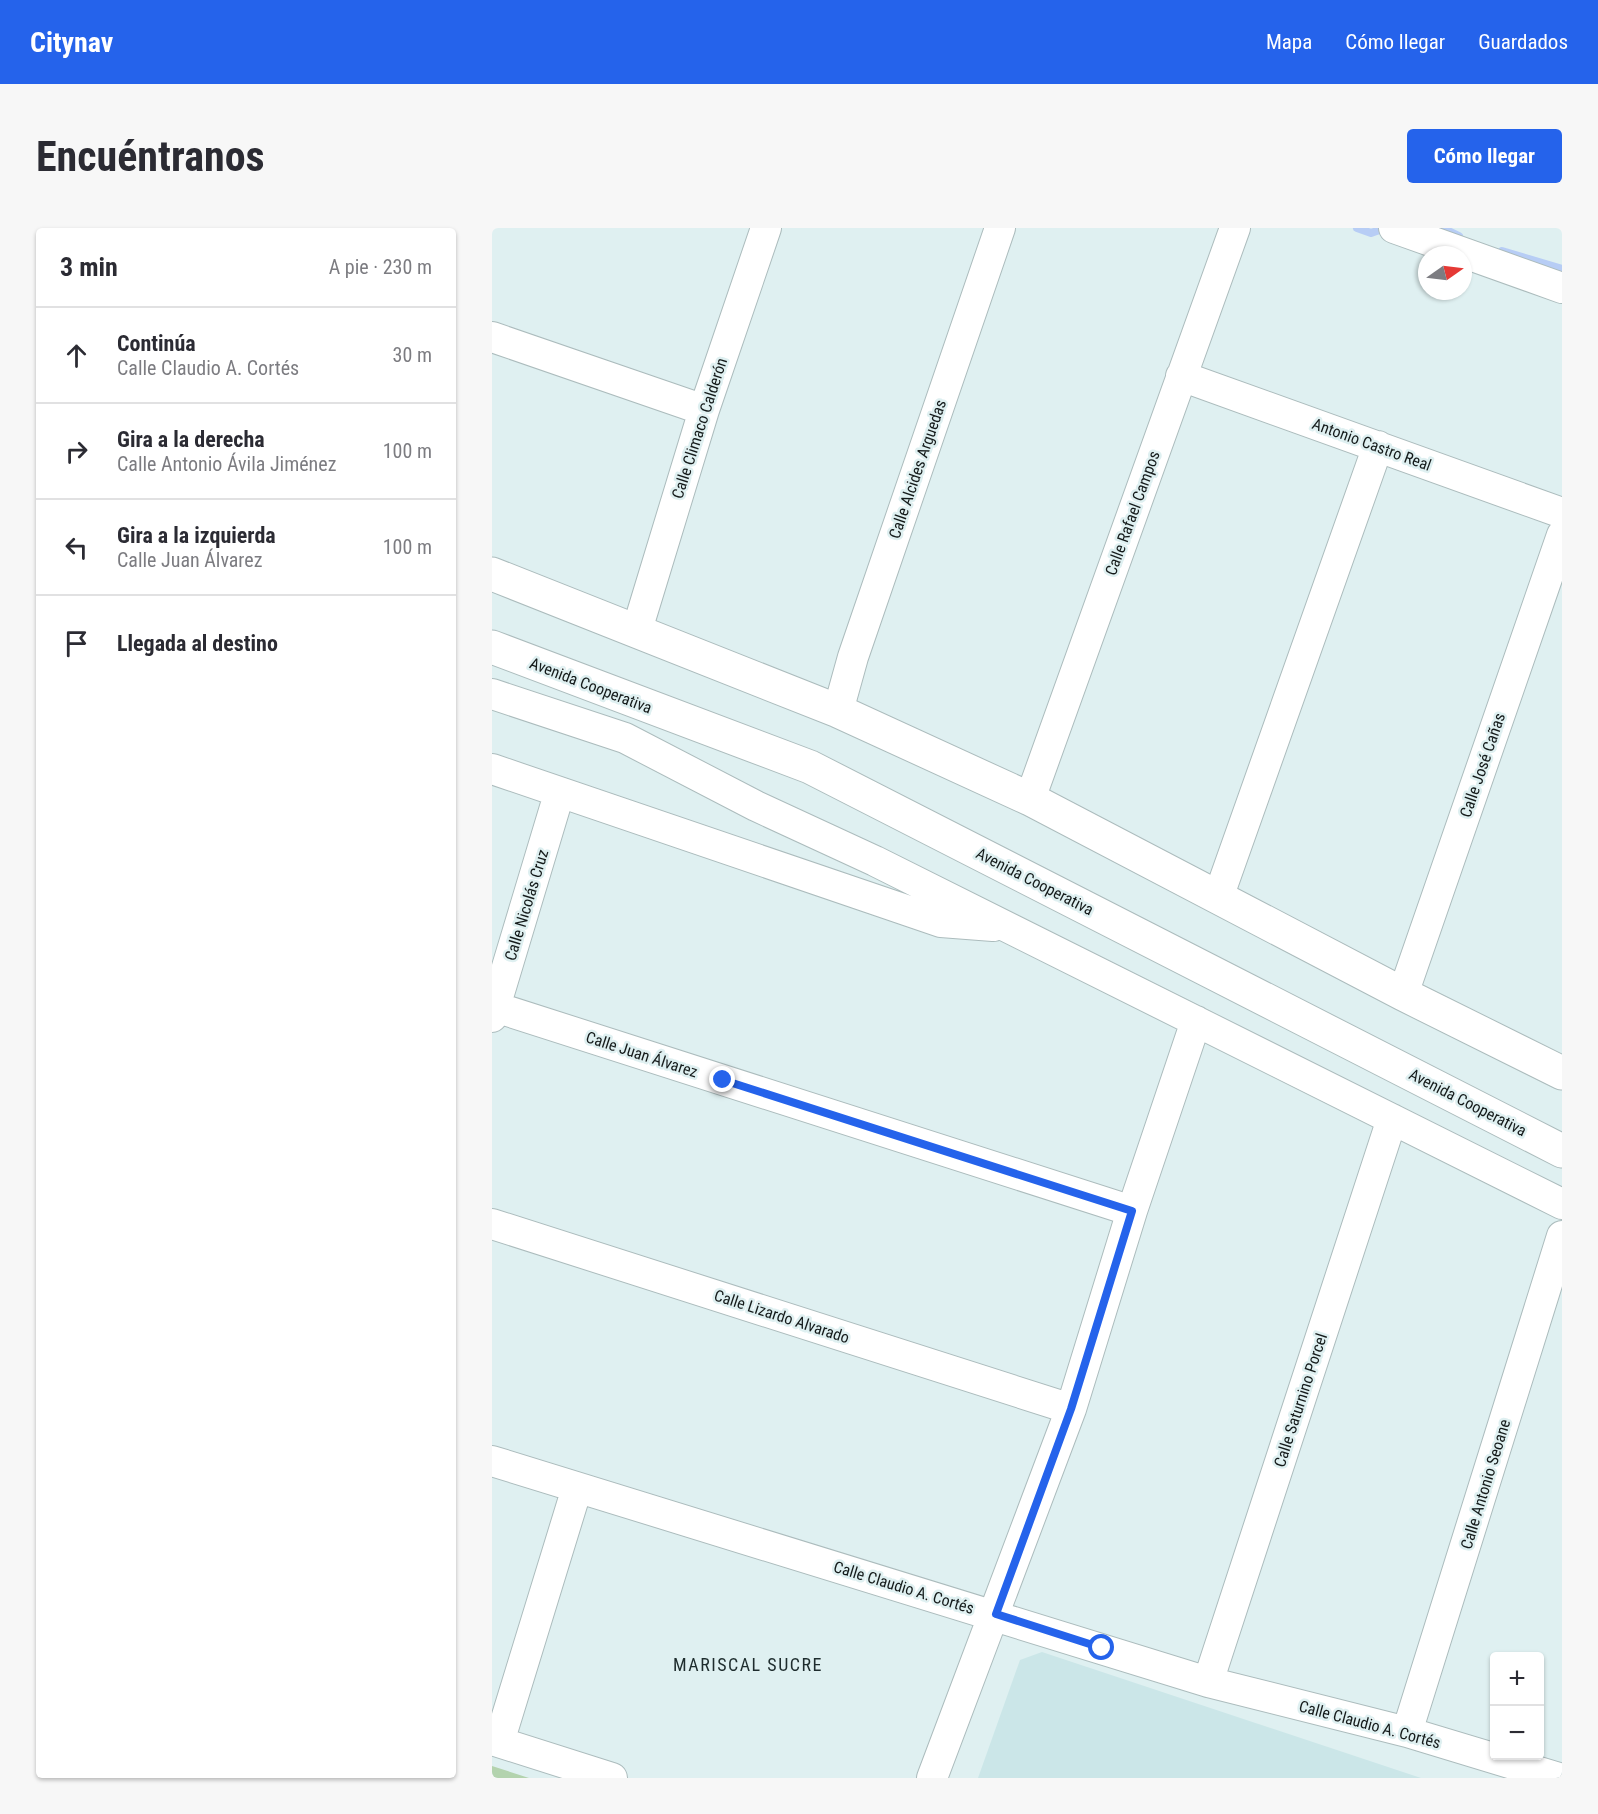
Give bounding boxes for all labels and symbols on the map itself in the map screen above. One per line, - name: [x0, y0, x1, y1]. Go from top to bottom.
- north arrow: [1418, 246, 1472, 300]
- street label: Calle Climaco Calderón: [668, 355, 731, 501]
- street label: Calle Alcides Arguedas: [885, 397, 950, 541]
- street label: Antonio Castro Real: [1310, 414, 1434, 475]
- street label: Calle Rafael Campos: [1101, 448, 1164, 578]
- street label: Avenida Cooperativa: [527, 653, 655, 718]
- street label: Calle José Cañas: [1456, 711, 1509, 820]
- street label: Avenida Cooperativa: [973, 844, 1097, 919]
- street label: Calle Nicolás Cruz: [501, 847, 552, 963]
- street label: Calle Juan Álvarez: [584, 1027, 700, 1081]
- street label: Avenida Cooperativa: [1406, 1065, 1530, 1140]
- route end: [709, 1066, 735, 1092]
- street label: Calle Lizardo Alvarado: [712, 1286, 852, 1347]
- street label: Calle Saturnino Porcel: [1270, 1331, 1331, 1469]
- street label: Calle Antonio Seoane: [1457, 1417, 1514, 1551]
- street label: Calle Claudio A. Cortés: [831, 1557, 976, 1618]
- route start: [1088, 1634, 1114, 1660]
- district label: MARISCAL SUCRE: [673, 1654, 823, 1675]
- street label: Calle Claudio A. Cortés: [1297, 1696, 1443, 1753]

